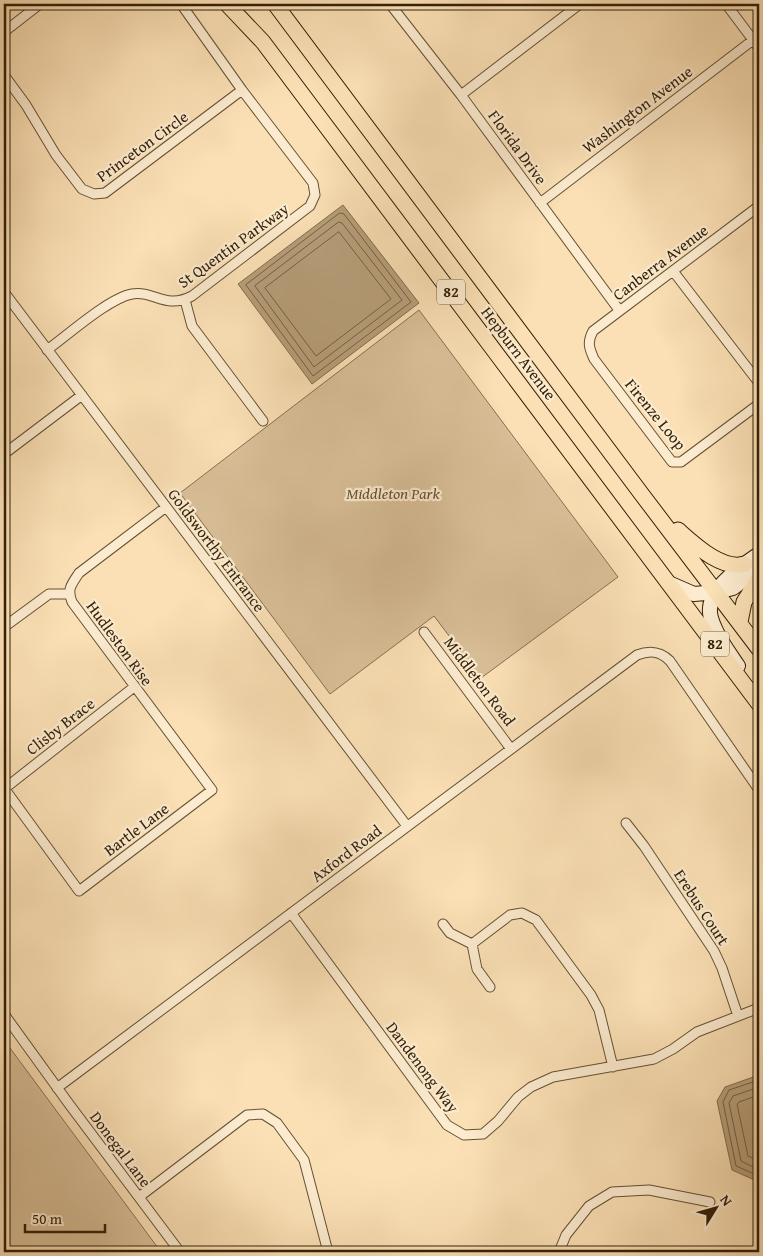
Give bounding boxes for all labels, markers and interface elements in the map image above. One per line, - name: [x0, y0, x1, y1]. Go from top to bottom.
- street label: Washington Avenue: [577, 59, 697, 159]
- street label: Princeton Circle: [91, 105, 193, 187]
- street label: Florida Drive: [483, 105, 553, 189]
- street label: St Quentin Parkway: [173, 196, 293, 294]
- street label: Canberra Avenue: [607, 218, 713, 306]
- road number: 82: [437, 280, 465, 304]
- street label: Hepburn Avenue: [476, 301, 562, 405]
- street label: Firenze Loop: [620, 373, 693, 455]
- park label: Middleton Park: [346, 481, 440, 505]
- street label: Goldsworthy Entrance: [162, 483, 272, 617]
- street label: Hudleston Rise: [81, 595, 159, 691]
- street label: Middleton Road: [438, 631, 522, 731]
- road number: 82: [701, 632, 729, 656]
- street label: Clisby Brace: [21, 691, 99, 761]
- street label: Bartle Lane: [98, 796, 174, 862]
- street label: Axford Road: [306, 818, 387, 888]
- street label: Erebus Court: [668, 864, 736, 950]
- street label: Dandenong Way: [381, 1016, 465, 1118]
- street label: Donegal Lane: [84, 1106, 158, 1192]
- north arrow: [690, 1184, 740, 1234]
- text: N: [716, 1190, 738, 1210]
- scale bar: [25, 1201, 105, 1233]
- text: 50 m: [32, 1208, 63, 1229]

